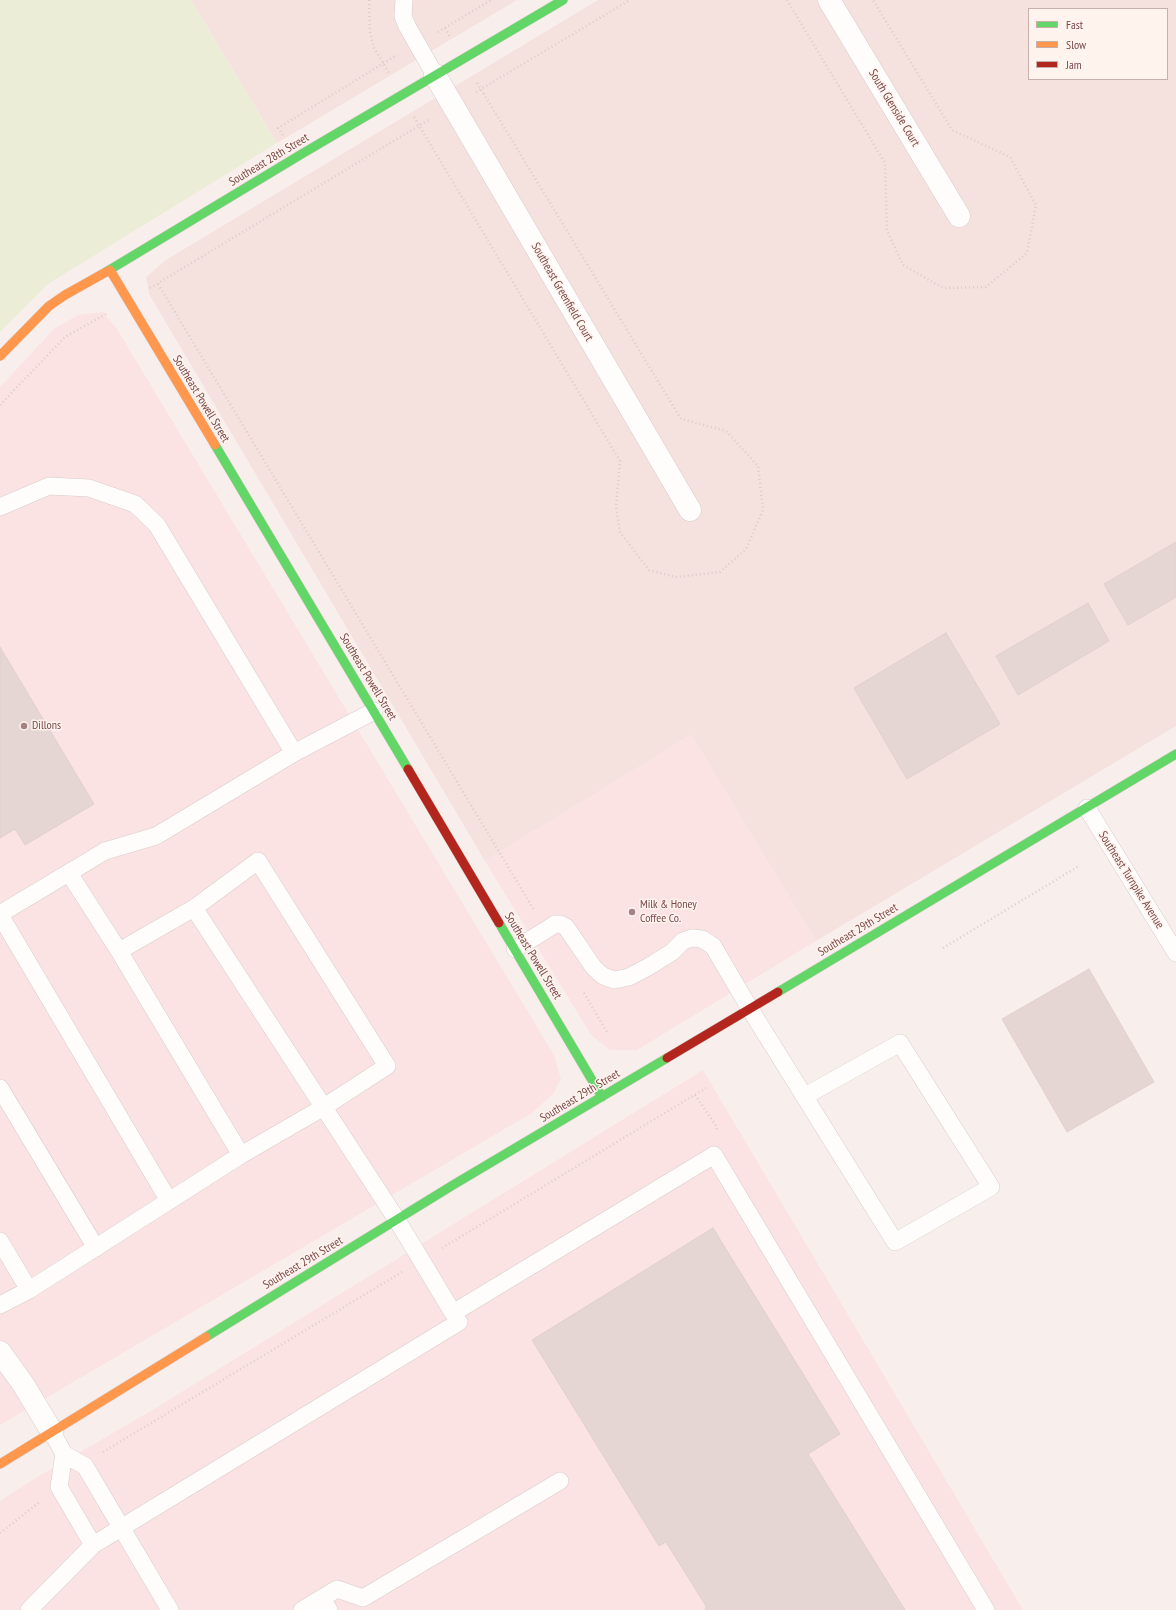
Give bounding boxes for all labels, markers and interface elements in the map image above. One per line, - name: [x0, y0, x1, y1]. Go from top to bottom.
- legend: [1028, 8, 1168, 80]
- text: Fast: [1066, 17, 1083, 32]
- text: Slow: [1066, 37, 1086, 52]
- text: Jam: [1066, 57, 1082, 72]
- street label: South Glenside Court: [865, 67, 923, 149]
- street label: Southeast 28th Street: [226, 131, 312, 189]
- street label: Southeast Greenfield Court: [528, 240, 596, 344]
- street label: Southeast Powell Street: [169, 353, 233, 445]
- street label: Southeast Powell Street: [336, 631, 400, 723]
- place label: Dillons: [32, 719, 61, 733]
- marker: Dillons: [19, 721, 29, 731]
- street label: Southeast Turnpike Avenue: [1095, 829, 1167, 931]
- place label: Milk & Honey Coffee Co.: [640, 898, 697, 926]
- street label: Southeast 29th Street: [815, 901, 901, 959]
- marker: Milk & Honey Coffee Co.: [627, 907, 637, 917]
- street label: Southeast Powell Street: [501, 910, 565, 1002]
- street label: Southeast 29th Street: [537, 1067, 623, 1125]
- street label: Southeast 29th Street: [260, 1234, 346, 1292]

